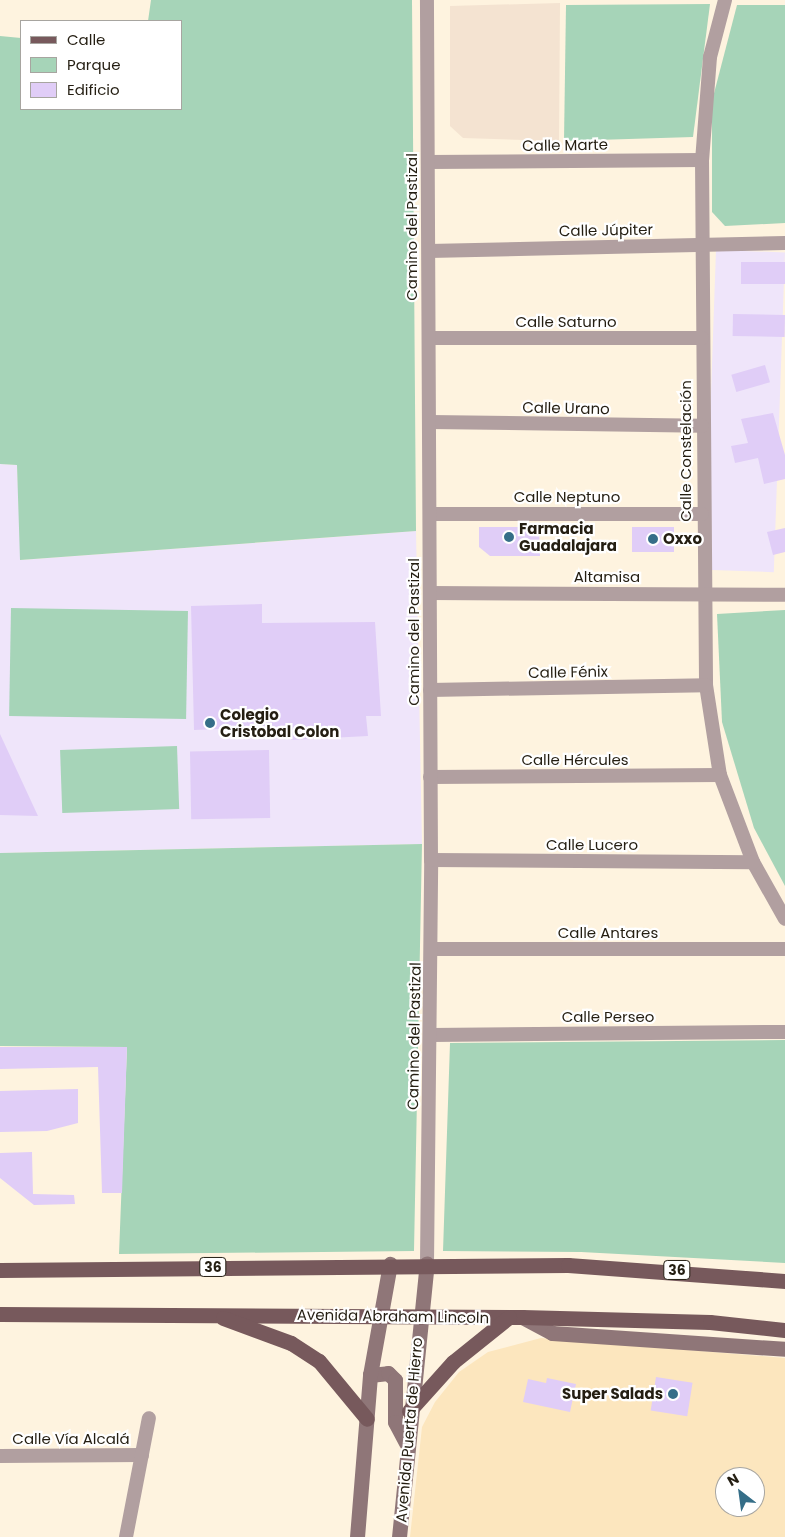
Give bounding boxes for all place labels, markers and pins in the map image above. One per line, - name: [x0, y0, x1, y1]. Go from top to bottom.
- place label: Farmacia Guadalajara: [519, 519, 617, 554]
- place label: Oxxo: [663, 530, 702, 548]
- marker: Farmacia Guadalajara: [503, 531, 515, 543]
- marker: Oxxo: [647, 533, 659, 545]
- place label: Colegio Cristobal Colon: [220, 705, 339, 740]
- marker: Colegio Cristobal Colon: [204, 717, 216, 729]
- place label: Super Salads: [562, 1385, 663, 1403]
- marker: Super Salads: [667, 1388, 679, 1400]

